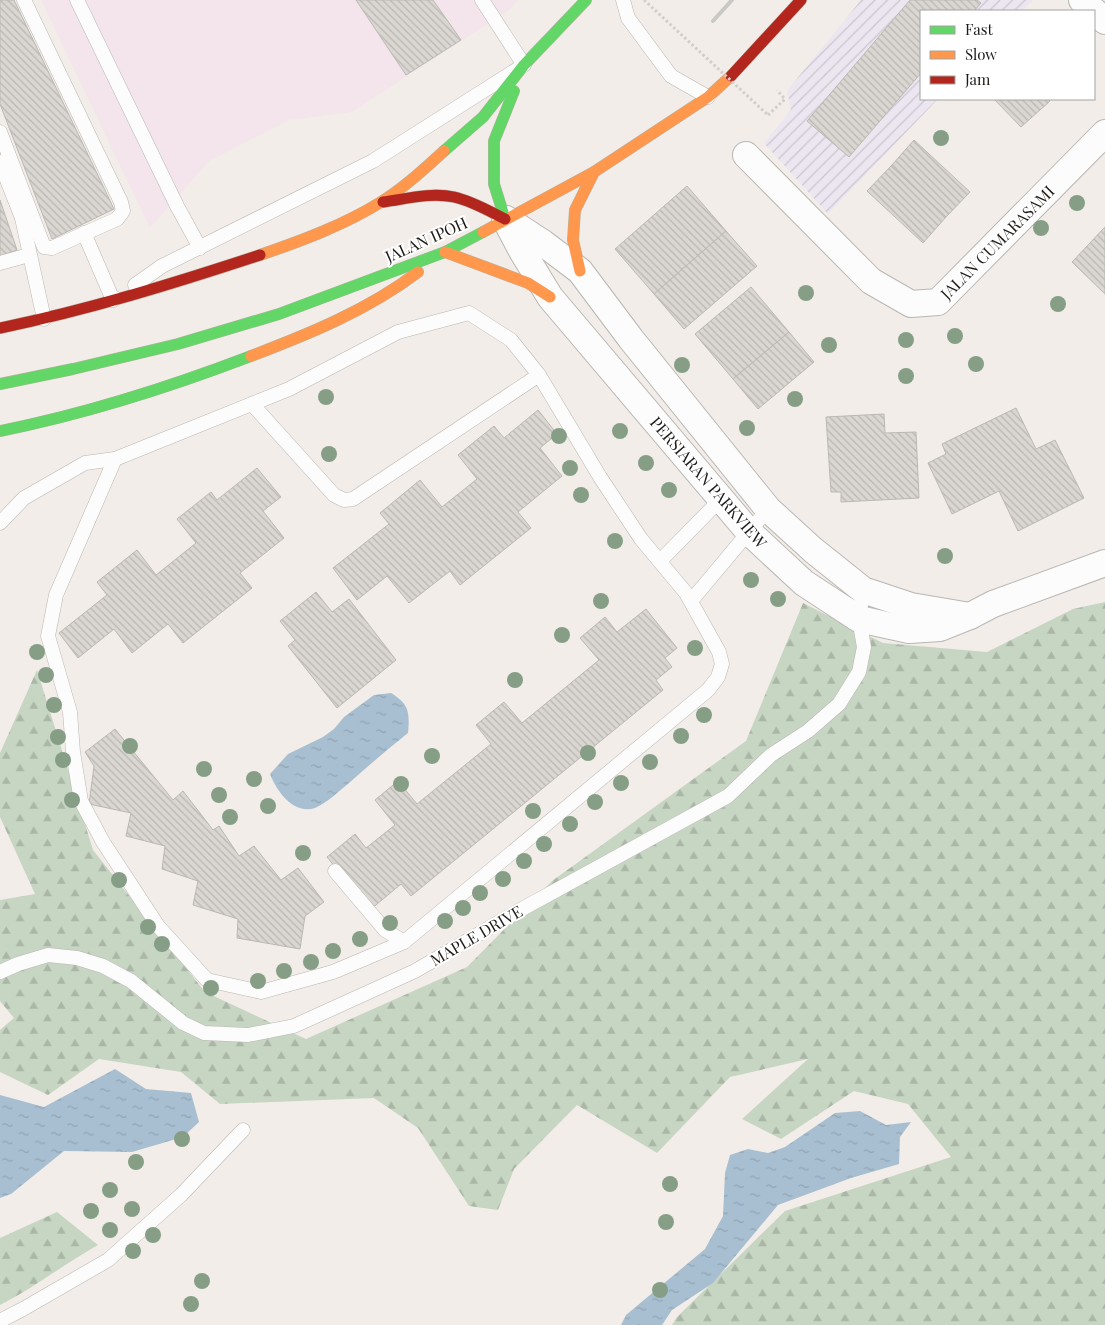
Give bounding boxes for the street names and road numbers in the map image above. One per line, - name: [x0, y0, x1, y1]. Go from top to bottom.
- street label: JALAN CUMARASAMI: [935, 180, 1059, 304]
- street label: JALAN IPOH: [381, 212, 470, 267]
- street label: PERSIARAN PARKVIEW: [646, 412, 772, 553]
- street label: MAPLE DRIVE: [426, 900, 526, 970]

